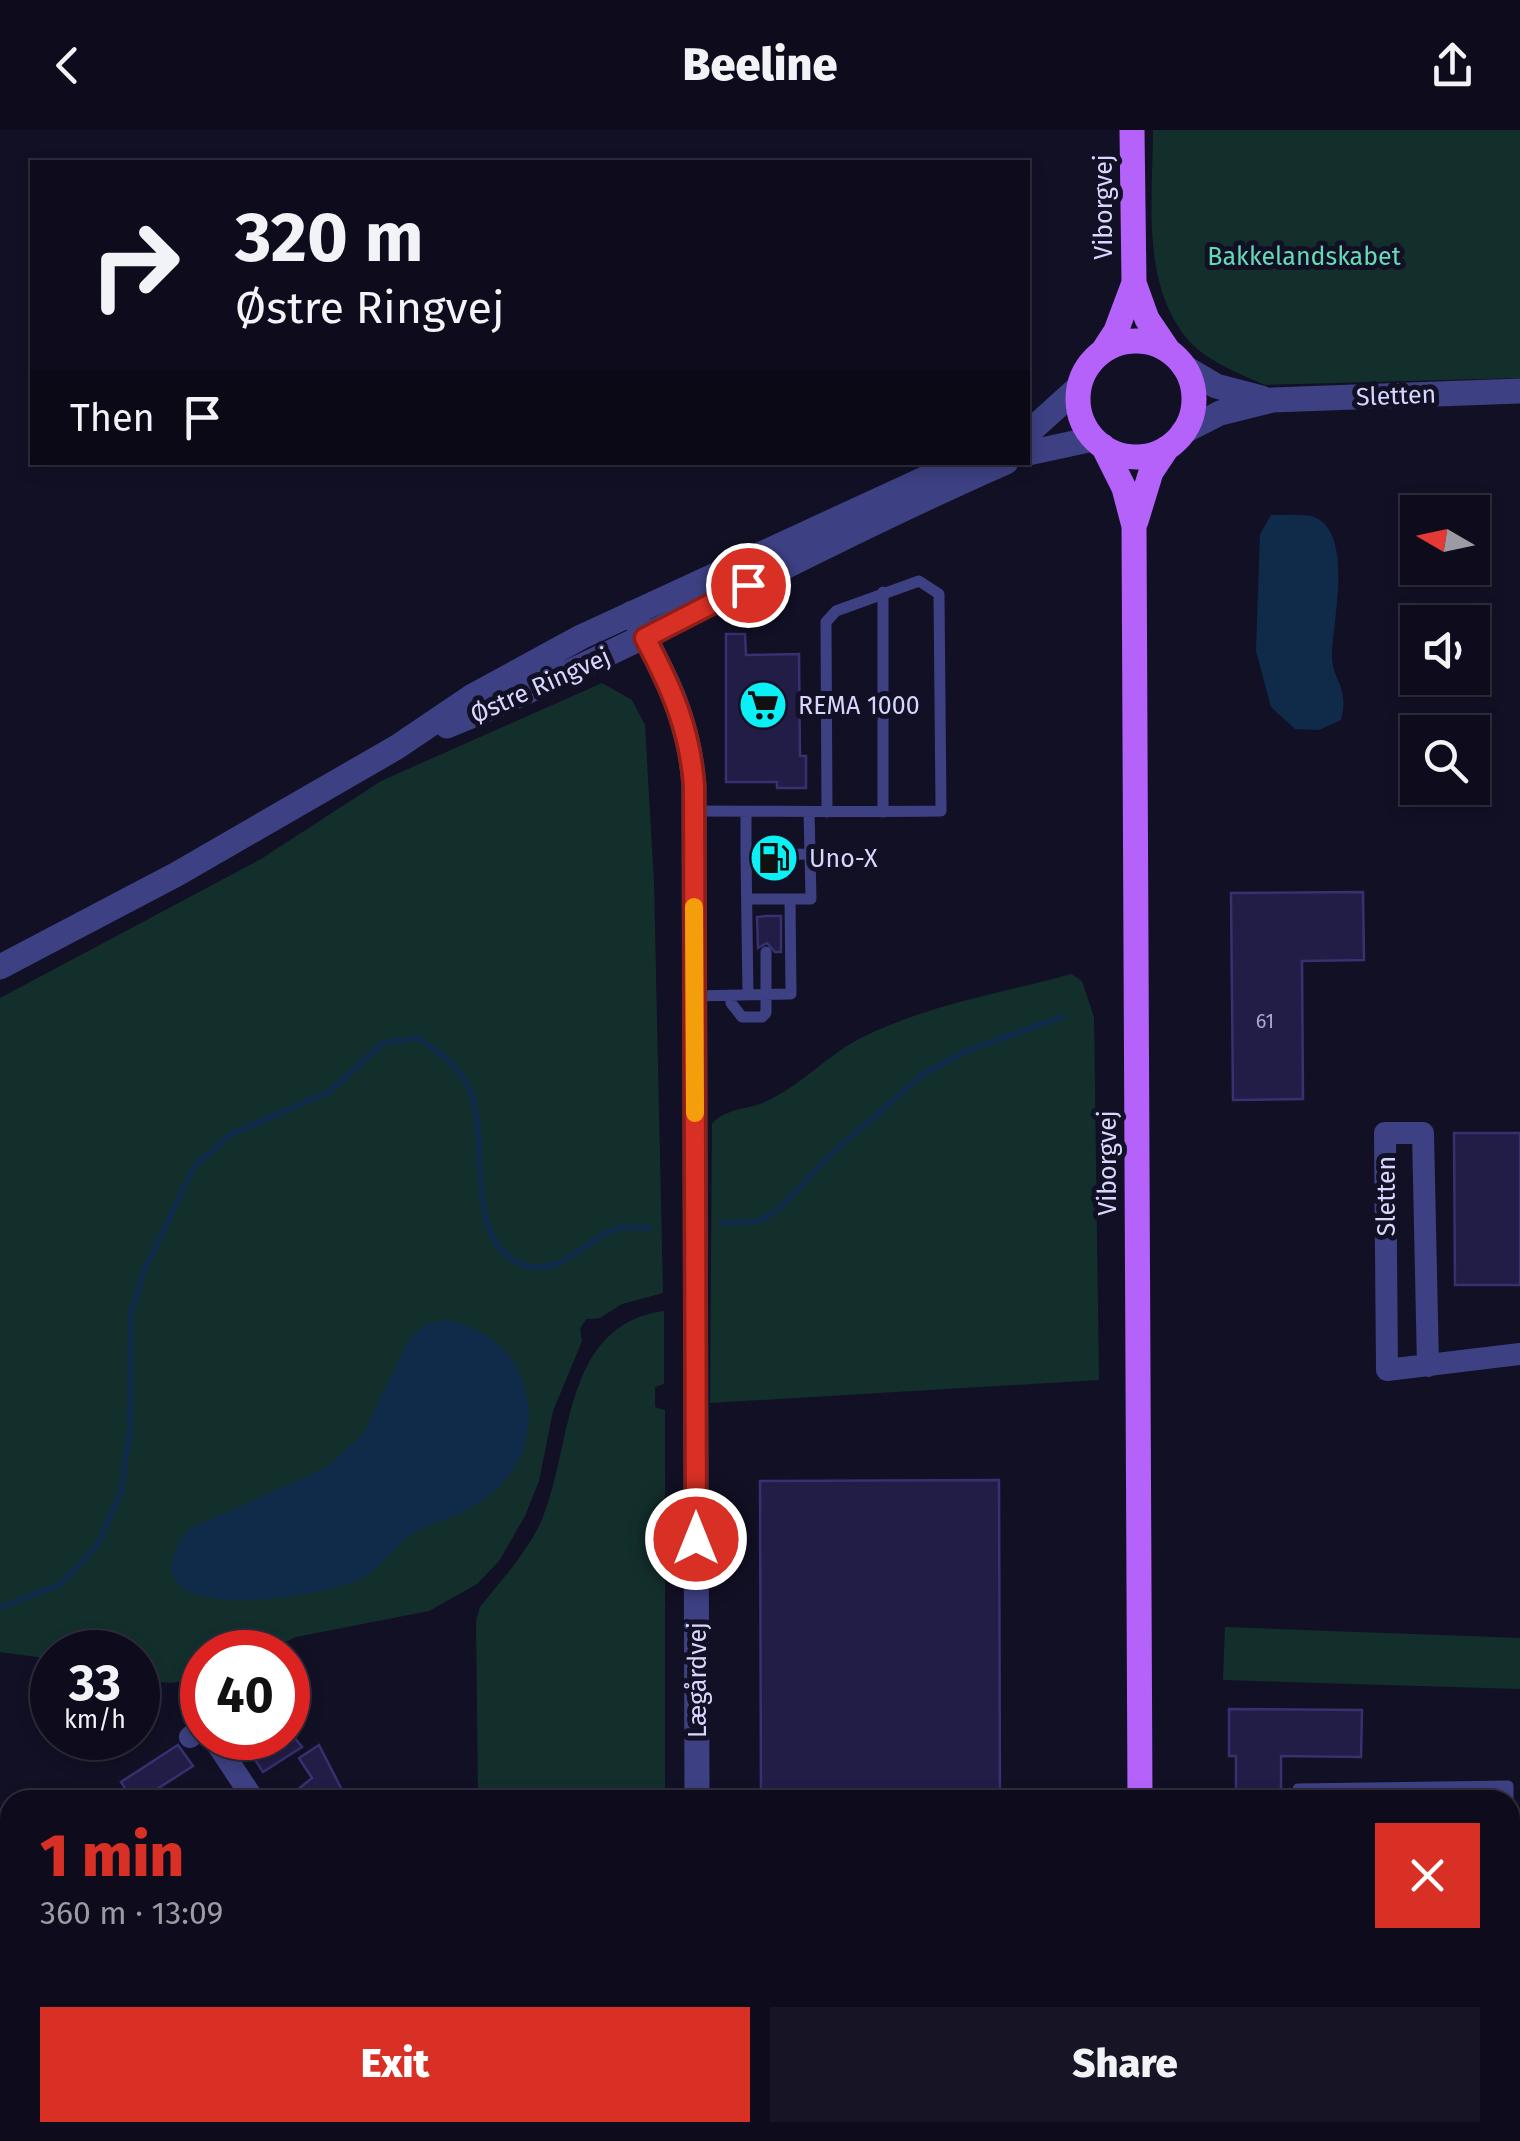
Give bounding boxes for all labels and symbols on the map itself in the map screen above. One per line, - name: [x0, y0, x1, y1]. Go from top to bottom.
- street label: Viborgvej: [1089, 154, 1119, 260]
- park label: Bakkelandskabet: [1207, 242, 1402, 272]
- street label: Sletten: [1355, 380, 1437, 412]
- north arrow: [1400, 495, 1490, 585]
- pin: [706, 543, 791, 628]
- street label: Østre Ringvej: [466, 642, 615, 730]
- supermarket icon: REMA 1000: [737, 679, 789, 731]
- place label: REMA 1000: [798, 691, 920, 721]
- fuel station icon: Uno-X: [748, 832, 800, 884]
- place label: Uno-X: [809, 844, 878, 874]
- house number: 61: [1256, 1009, 1274, 1033]
- street label: Viborgvej: [1093, 1110, 1123, 1216]
- street label: Sletten: [1372, 1156, 1402, 1236]
- position arrow: [644, 1487, 748, 1591]
- street label: Lægårdvej: [683, 1622, 713, 1738]
- speed limit sign: 40: [180, 1630, 310, 1760]

